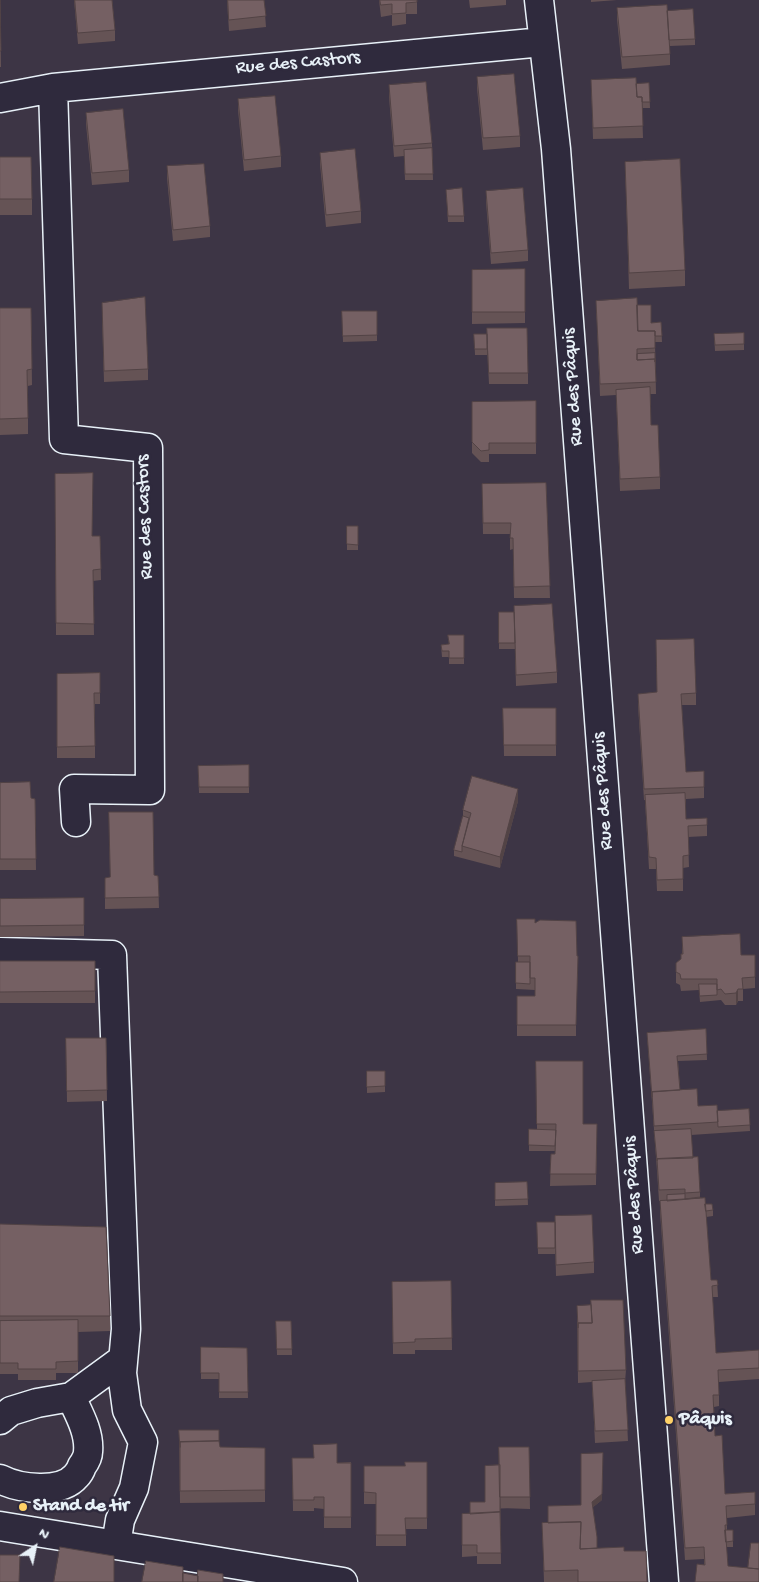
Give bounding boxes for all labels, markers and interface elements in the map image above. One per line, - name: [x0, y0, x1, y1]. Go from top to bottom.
- street label: Rue des Castors: [235, 47, 361, 81]
- street label: Rue des Pâquis: [559, 327, 589, 447]
- street label: Rue des Castors: [132, 454, 160, 580]
- street label: Rue des Pâquis: [589, 731, 619, 851]
- street label: Rue des Pâquis: [620, 1135, 650, 1255]
- place label: Pâquis: [679, 1409, 731, 1431]
- marker: Pâquis: [663, 1414, 675, 1426]
- place label: Stand de tir: [33, 1496, 129, 1518]
- marker: Stand de tir: [17, 1501, 29, 1513]
- north arrow: [10, 1522, 60, 1572]
- text: N: [35, 1525, 52, 1544]

